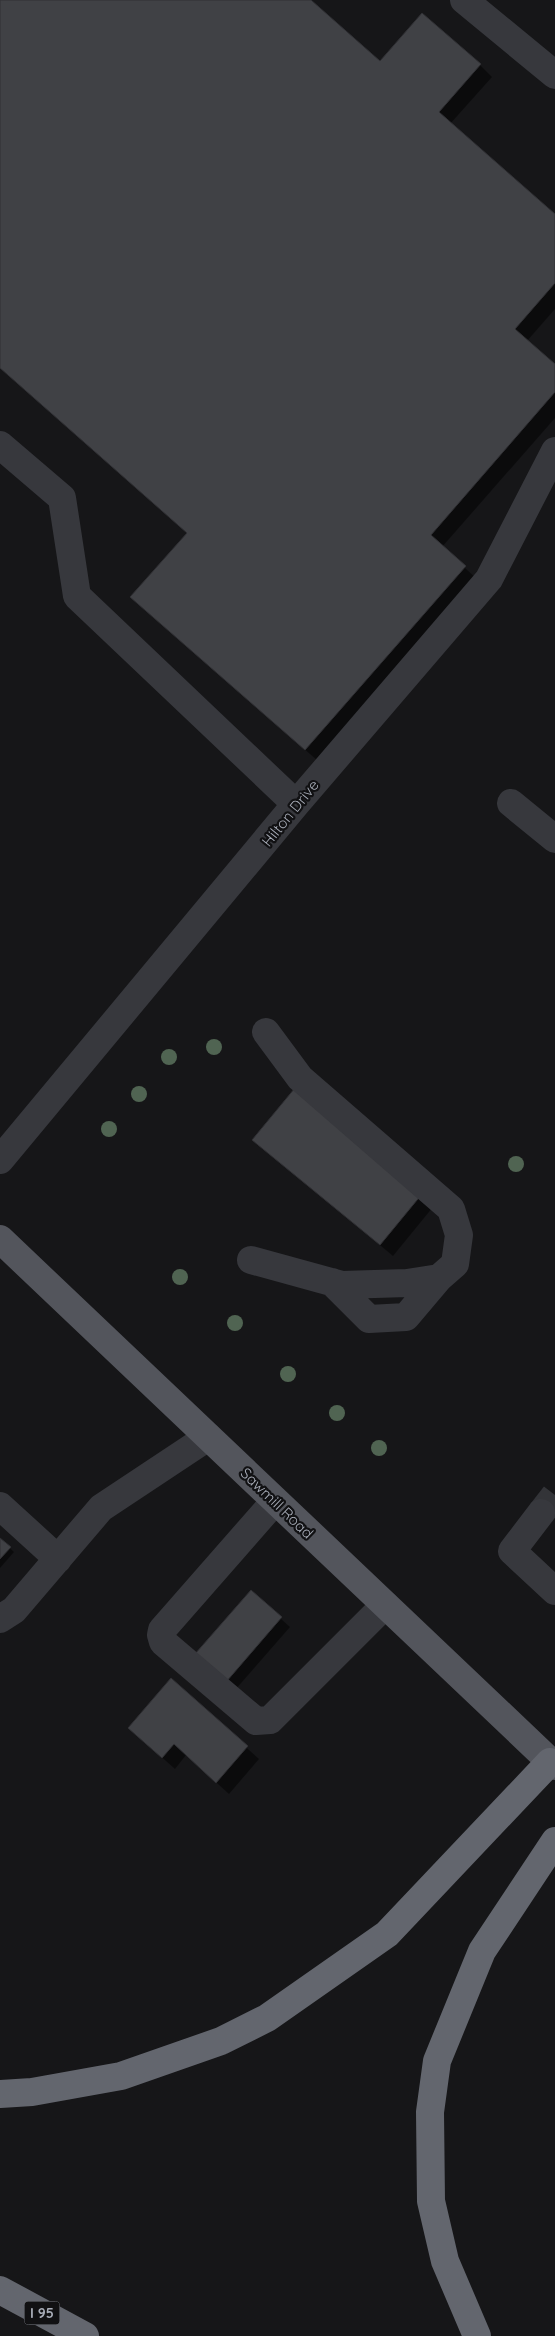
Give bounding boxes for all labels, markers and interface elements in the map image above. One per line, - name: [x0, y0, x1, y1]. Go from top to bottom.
- street label: Hilton Drive: [257, 776, 323, 850]
- street label: Sawmill Road: [237, 1464, 317, 1542]
- road number: I 95: [24, 2302, 60, 2324]

